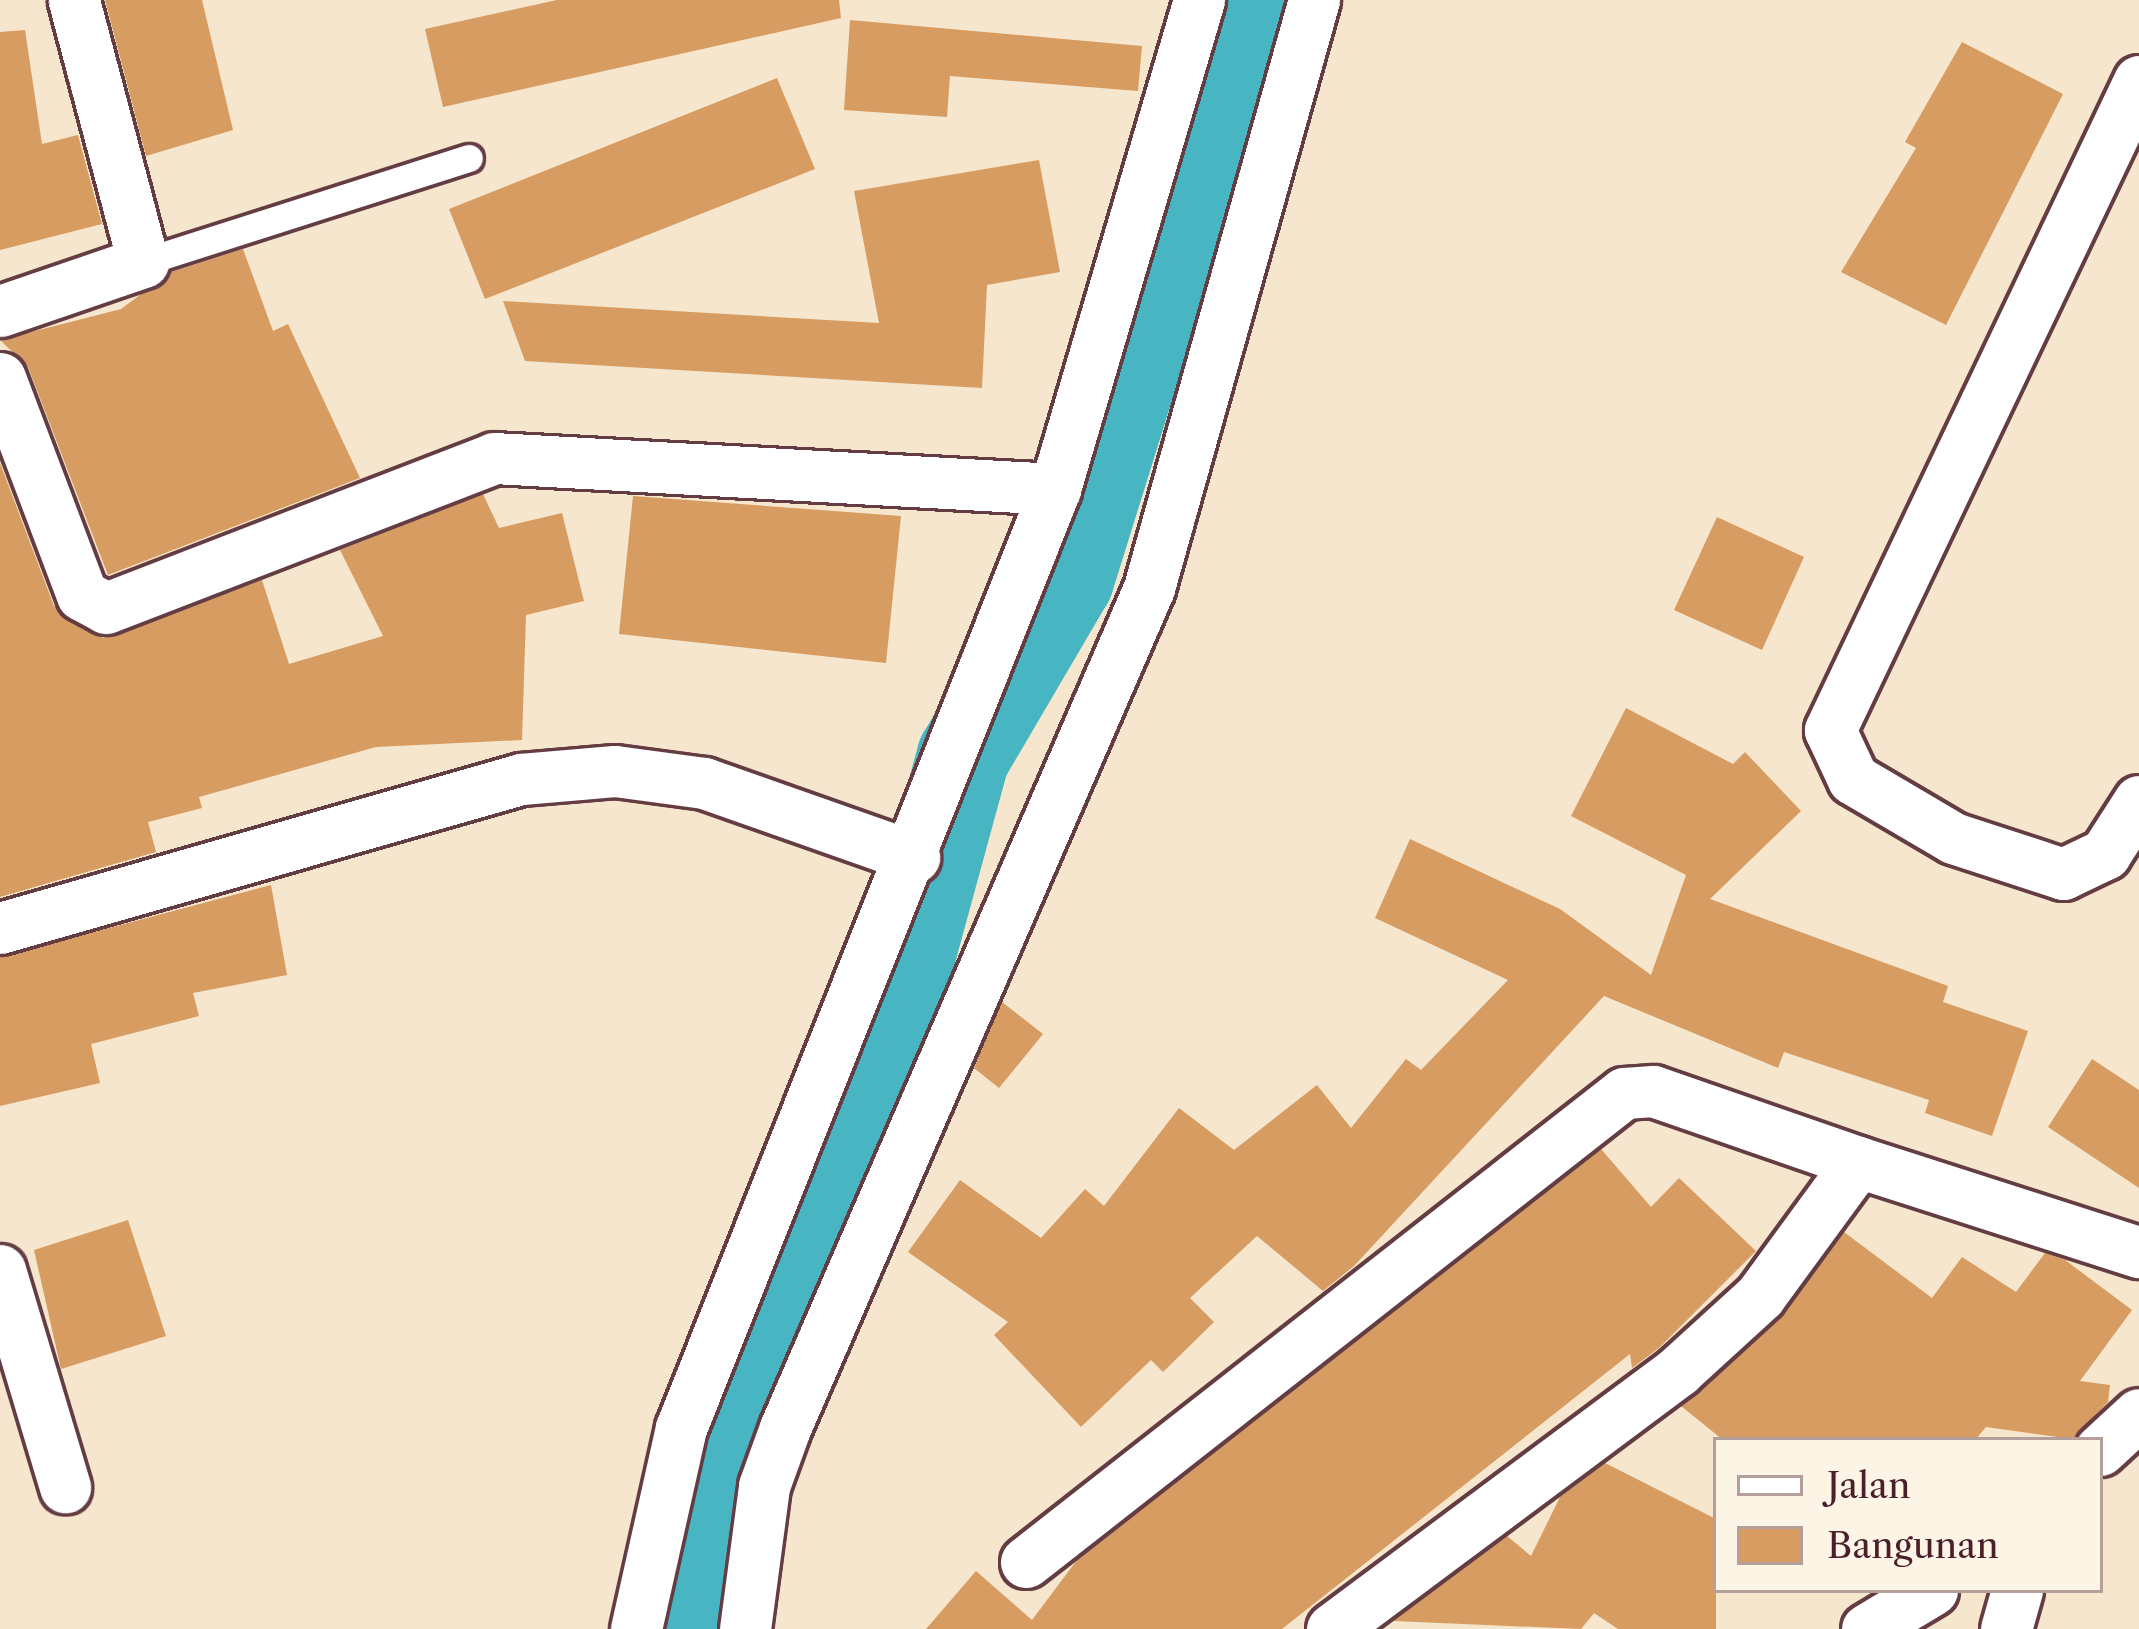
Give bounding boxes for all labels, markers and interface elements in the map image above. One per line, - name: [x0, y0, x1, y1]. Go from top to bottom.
- legend: [1713, 1437, 2103, 1593]
- text: Jalan: [1827, 1463, 1910, 1507]
- text: Bangunan: [1827, 1523, 1999, 1567]

